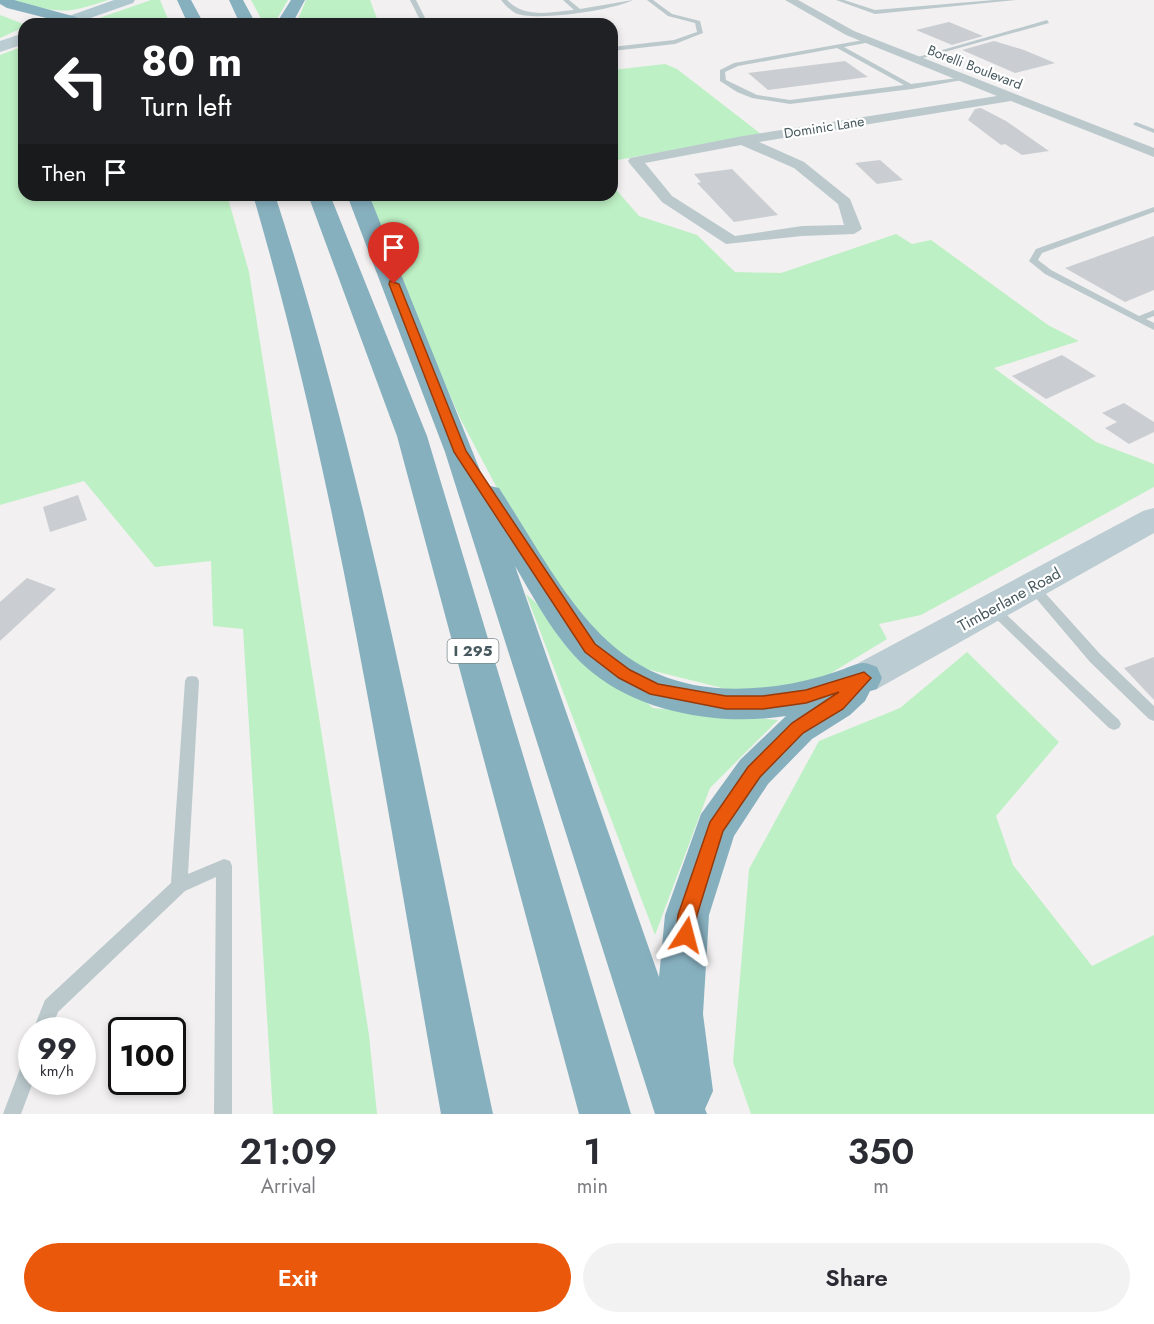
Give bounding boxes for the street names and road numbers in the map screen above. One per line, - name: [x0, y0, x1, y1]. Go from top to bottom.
- street label: Borelli Boulevard: [925, 40, 1025, 94]
- street label: Dominic Lane: [782, 111, 866, 143]
- street label: Timberlane Road: [954, 562, 1065, 637]
- road number: I 295: [448, 639, 498, 663]

